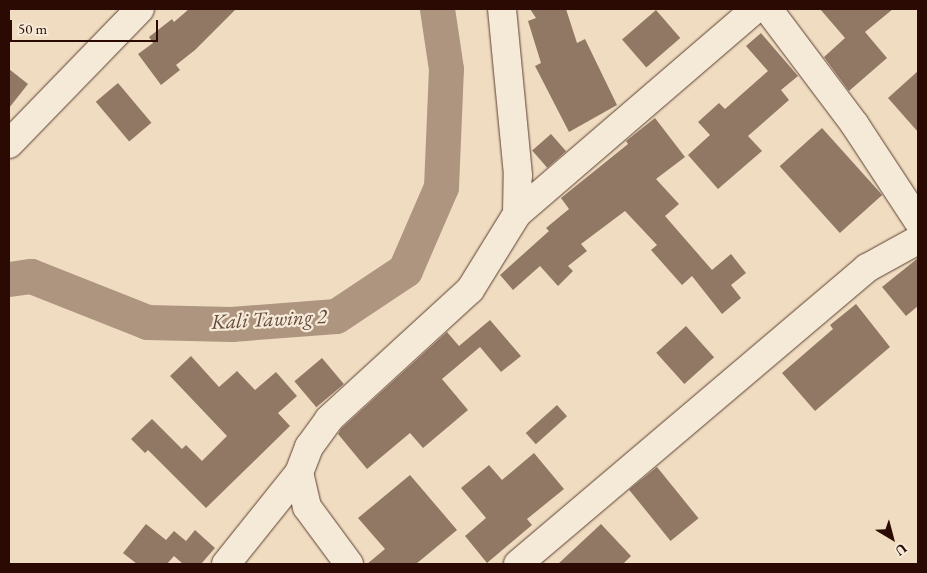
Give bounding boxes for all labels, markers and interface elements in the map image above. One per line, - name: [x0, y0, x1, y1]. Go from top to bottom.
- scale bar: [12, 10, 160, 42]
- text: 50 m: [18, 19, 47, 38]
- water label: Kali Tawing 2: [211, 303, 327, 335]
- north arrow: [867, 513, 917, 563]
- text: U: [891, 540, 911, 560]

